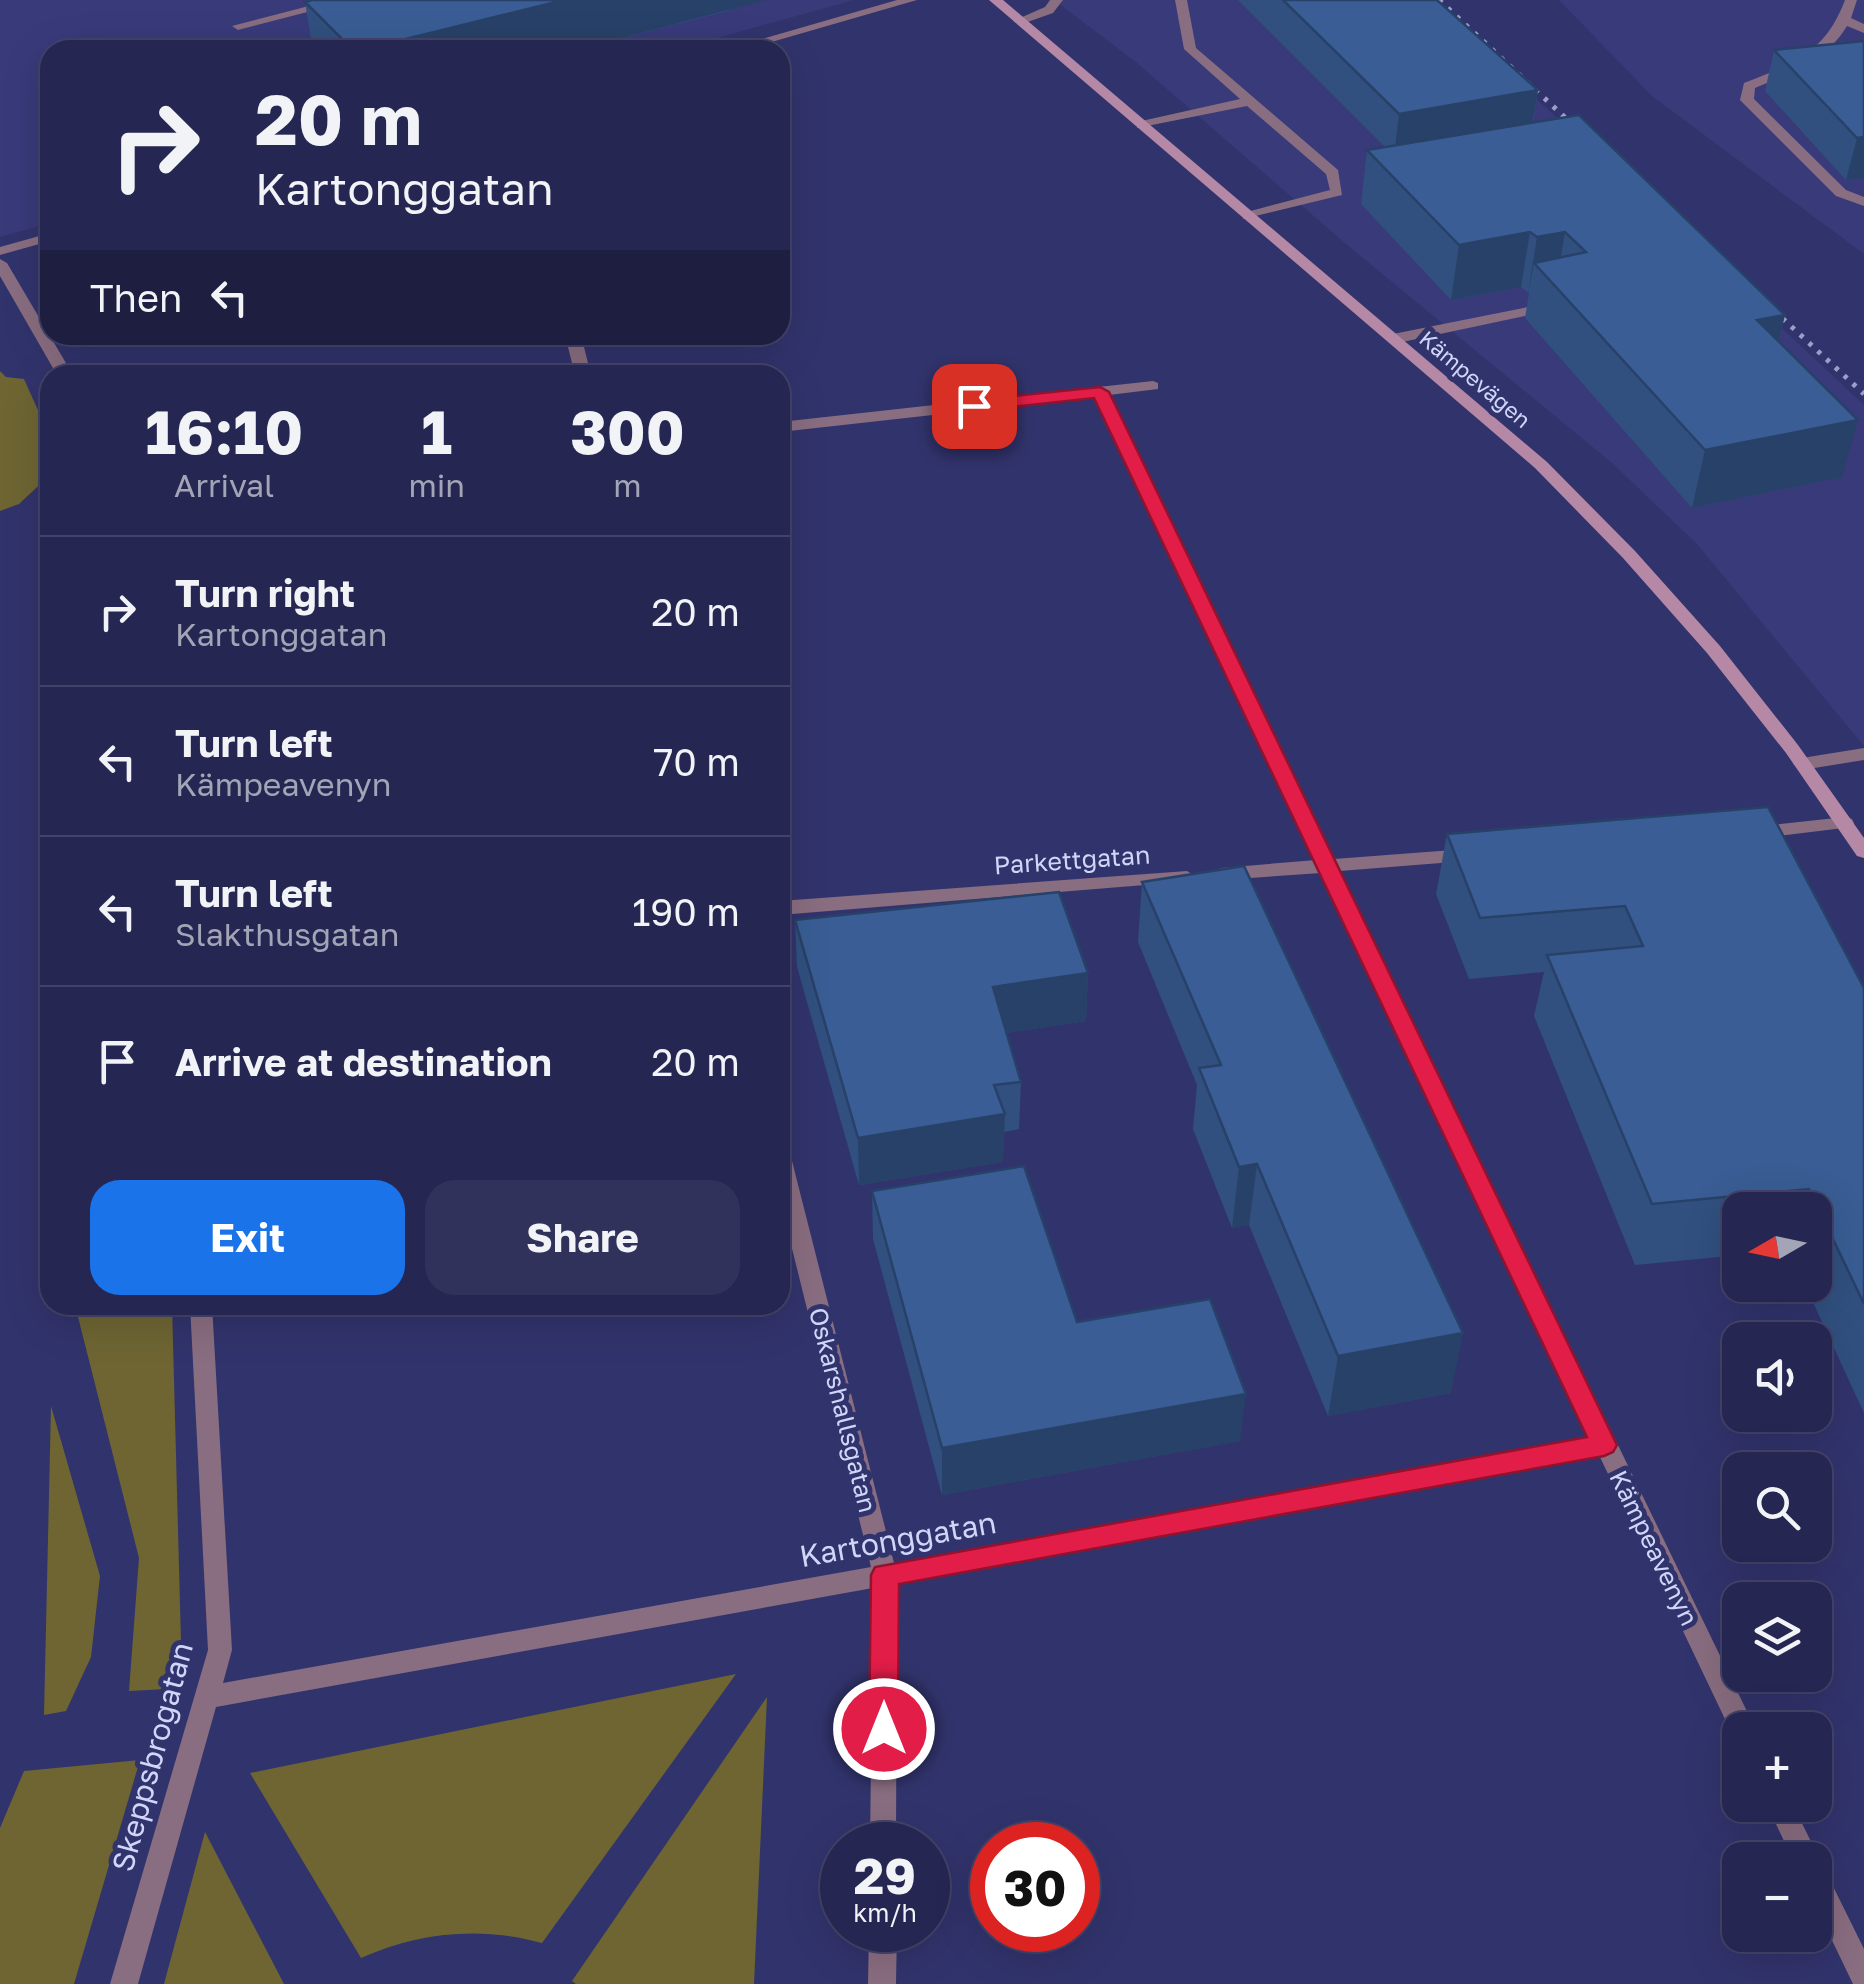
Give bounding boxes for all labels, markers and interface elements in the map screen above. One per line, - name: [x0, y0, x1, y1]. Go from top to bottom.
- text: 20 m: [255, 76, 422, 160]
- icon: right: [90, 80, 220, 210]
- text: Kartonggatan: [255, 161, 554, 215]
- icon: left: [202, 270, 257, 325]
- text: Then: [90, 275, 182, 320]
- street label: Kämpevägen: [1414, 324, 1536, 433]
- pin: [932, 364, 1017, 449]
- icon: arrive: [947, 379, 1002, 434]
- text: 16:10: [145, 395, 303, 467]
- text: 1: [421, 395, 452, 467]
- text: 300: [570, 395, 685, 467]
- text: Arrival: [174, 466, 274, 504]
- text: min: [408, 466, 465, 504]
- text: m: [613, 466, 642, 504]
- text: Turn right: [175, 570, 355, 615]
- icon: right: [90, 584, 145, 639]
- text: 20 m: [651, 589, 740, 634]
- text: Kartonggatan: [175, 615, 387, 653]
- text: Turn left: [175, 720, 333, 765]
- icon: left: [90, 734, 145, 789]
- text: 70 m: [653, 739, 740, 784]
- text: Kämpeavenyn: [175, 765, 391, 803]
- street label: Parkettgatan: [993, 839, 1151, 880]
- text: Turn left: [175, 870, 333, 915]
- icon: left: [90, 884, 145, 939]
- text: 190 m: [632, 889, 740, 934]
- text: Slakthusgatan: [175, 915, 399, 953]
- icon: arrive: [90, 1034, 145, 1089]
- text: Arrive at destination: [175, 1039, 552, 1084]
- text: 20 m: [651, 1039, 740, 1084]
- button: Exit: [90, 1180, 405, 1295]
- button: Share: [425, 1180, 740, 1295]
- north arrow: [1722, 1192, 1832, 1302]
- map controls: [1722, 1192, 1832, 1952]
- street label: Oskarshallsgatan: [803, 1304, 884, 1516]
- button: sound: [1722, 1322, 1832, 1432]
- button: search: [1722, 1452, 1832, 1562]
- street label: Kämpeavenyn: [1603, 1465, 1705, 1631]
- street label: Kartonggatan: [797, 1504, 999, 1574]
- button: layers: [1722, 1582, 1832, 1692]
- street label: Skeppsbrogatan: [104, 1638, 200, 1875]
- position arrow: [832, 1677, 936, 1781]
- button: +: [1722, 1712, 1832, 1822]
- speed limit sign: 30: [970, 1822, 1100, 1952]
- button: −: [1722, 1842, 1832, 1952]
- text: 29: [854, 1845, 916, 1905]
- text: km/h: [853, 1897, 917, 1928]

